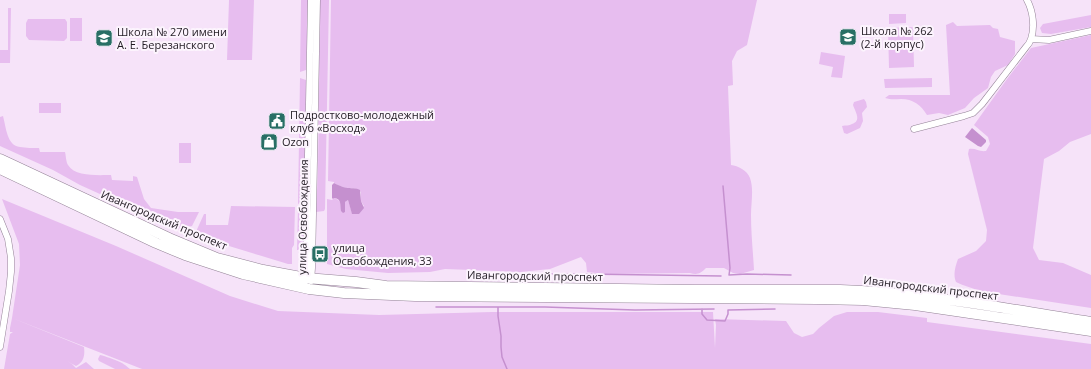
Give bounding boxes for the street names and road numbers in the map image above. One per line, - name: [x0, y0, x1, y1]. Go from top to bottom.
- street label: улица Освобождения: [294, 159, 311, 275]
- street label: Ивангородский проспект: [99, 186, 230, 253]
- street label: Ивангородский проспект: [467, 267, 603, 284]
- street label: Ивангородский проспект: [863, 272, 999, 303]

